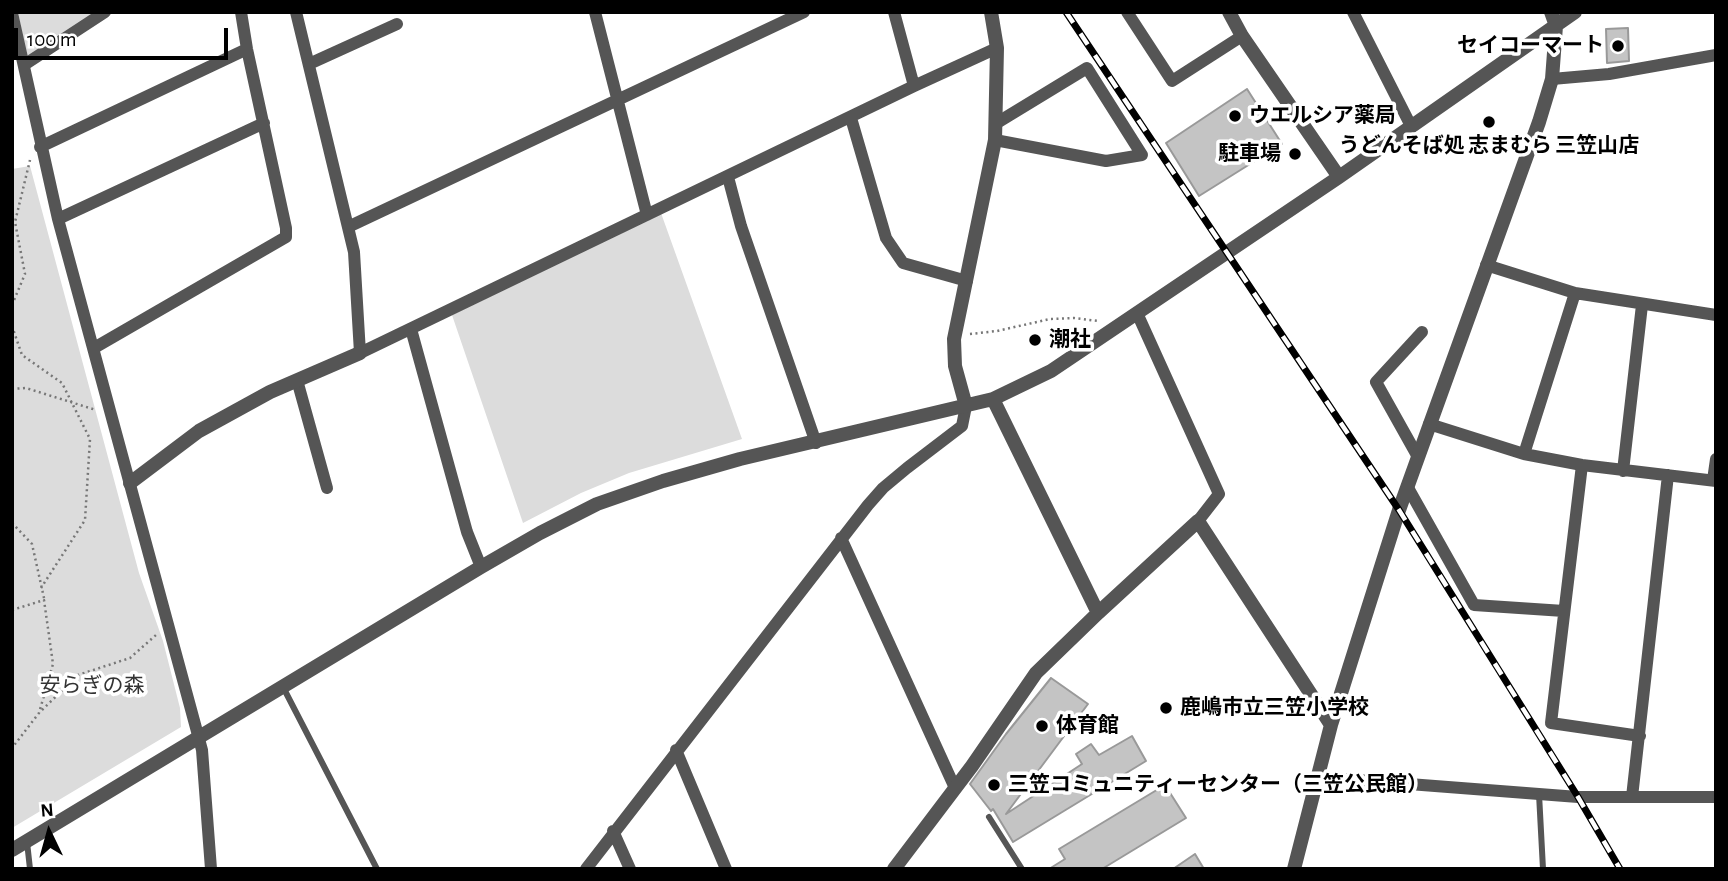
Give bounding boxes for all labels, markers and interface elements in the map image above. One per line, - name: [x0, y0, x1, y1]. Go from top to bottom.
- scale bar: [18, 14, 231, 58]
- text: 100 m: [27, 29, 77, 50]
- place label: セイコーマート: [1457, 33, 1604, 59]
- marker: セイコーマート: [1610, 38, 1626, 54]
- place label: ウエルシア薬局: [1249, 103, 1396, 129]
- marker: ウエルシア薬局: [1227, 108, 1243, 124]
- marker: うどんそば処 志まむら 三笠山店: [1481, 114, 1497, 130]
- place label: うどんそば処 志まむら 三笠山店: [1339, 133, 1639, 159]
- place label: 駐車場: [1218, 141, 1281, 167]
- marker: 駐車場: [1287, 146, 1303, 162]
- place label: 潮社: [1049, 327, 1091, 353]
- marker: 潮社: [1027, 332, 1043, 348]
- park label: 安らぎの森: [40, 673, 144, 699]
- place label: 鹿嶋市立三笠小学校: [1180, 695, 1369, 721]
- marker: 鹿嶋市立三笠小学校: [1158, 700, 1174, 716]
- place label: 体育館: [1056, 713, 1119, 739]
- marker: 体育館: [1034, 718, 1050, 734]
- place label: 三笠コミュニティーセンター（三笠公民館）: [1008, 772, 1428, 798]
- marker: 三笠コミュニティーセンター（三笠公民館）: [986, 777, 1002, 793]
- north arrow: [14, 797, 84, 867]
- text: N: [40, 801, 55, 821]

